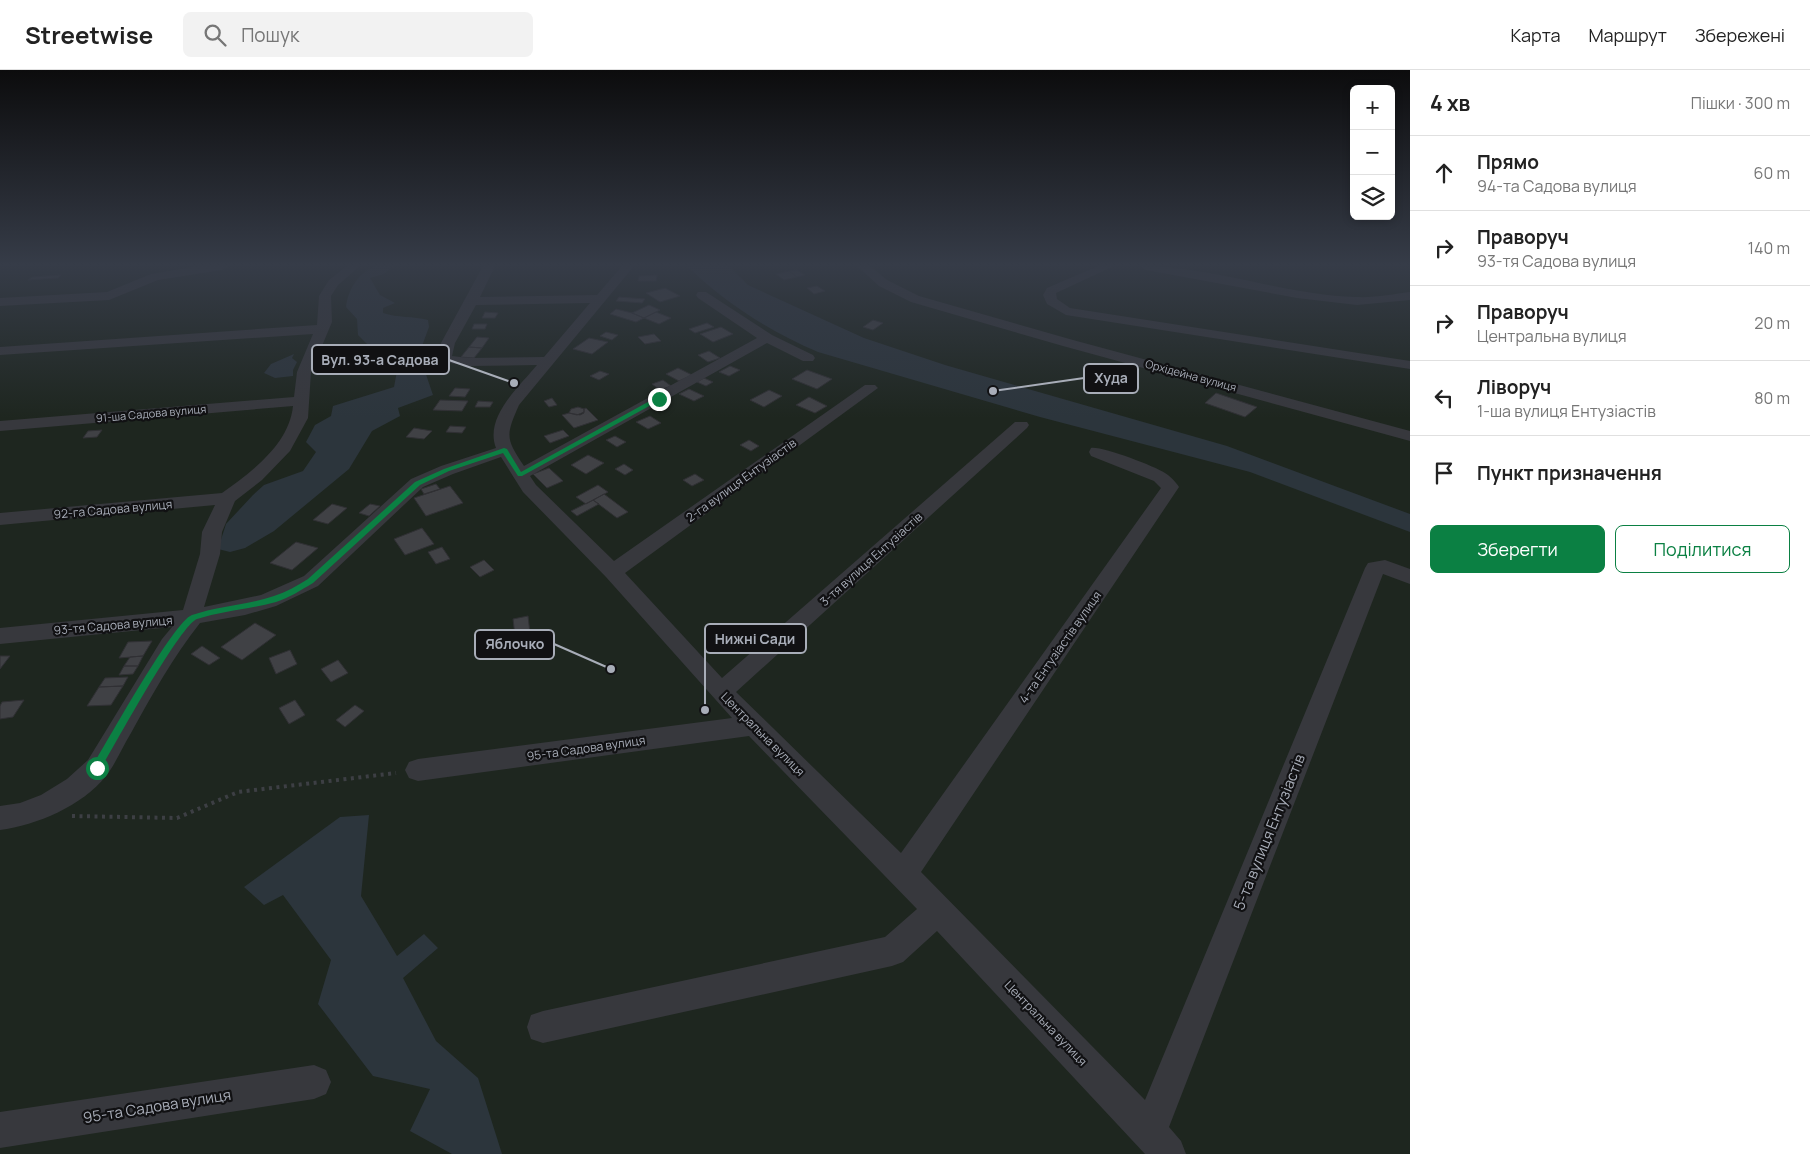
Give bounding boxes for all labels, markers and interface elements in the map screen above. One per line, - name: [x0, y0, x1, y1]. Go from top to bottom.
- search box: [183, 12, 533, 57]
- text: Streetwise: [25, 18, 153, 51]
- icon: search: [201, 21, 229, 49]
- text: Пошук: [241, 22, 299, 48]
- text: Карта: [1510, 23, 1560, 47]
- text: Маршрут: [1588, 23, 1667, 47]
- text: Збережені: [1695, 23, 1785, 47]
- map controls: [1350, 85, 1395, 220]
- button: +: [1350, 85, 1395, 130]
- text: 4 хв: [1430, 89, 1470, 117]
- text: Пішки · 300 m: [1691, 92, 1790, 114]
- button: −: [1350, 130, 1395, 175]
- text: Прямо: [1477, 149, 1539, 175]
- icon: ahead: [1430, 159, 1458, 187]
- text: 60 m: [1754, 162, 1790, 184]
- button: layers: [1350, 175, 1395, 220]
- text: 94-та Садова вулиця: [1477, 175, 1637, 197]
- text: Праворуч: [1477, 224, 1569, 250]
- icon: right: [1430, 234, 1458, 262]
- text: 140 m: [1748, 237, 1790, 259]
- text: 93-тя Садова вулиця: [1477, 250, 1636, 272]
- text: Праворуч: [1477, 299, 1569, 325]
- icon: right: [1430, 309, 1458, 337]
- text: 20 m: [1754, 312, 1790, 334]
- text: Центральна вулиця: [1477, 325, 1627, 347]
- callout: Вул. 93-а Садова: [312, 345, 449, 374]
- text: Вул. 93-а Садова: [321, 350, 439, 369]
- street label: Орхідейна вулиця: [1144, 356, 1238, 394]
- callout: Худа: [1084, 364, 1138, 393]
- text: Худа: [1094, 368, 1128, 387]
- text: Ліворуч: [1477, 374, 1551, 400]
- icon: left: [1430, 384, 1458, 412]
- text: 80 m: [1754, 387, 1790, 409]
- route end: [648, 388, 671, 411]
- text: 1-ша вулиця Ентузіастів: [1477, 400, 1656, 422]
- street label: 91-ша Садова вулиця: [95, 401, 207, 425]
- street label: 2-га вулиця Ентузіастів: [682, 434, 800, 526]
- icon: arrive: [1430, 459, 1458, 487]
- text: Пункт призначення: [1477, 460, 1662, 486]
- street label: 92-га Садова вулиця: [53, 495, 173, 523]
- street label: 3-тя вулиця Ентузіастів: [816, 508, 926, 610]
- button: Зберегти: [1430, 525, 1605, 573]
- button: Поділитися: [1615, 525, 1790, 573]
- street label: 4-та Ентузіастів вулиця: [1015, 588, 1105, 706]
- street label: 93-тя Садова вулиця: [53, 611, 173, 639]
- callout: Нижні Сади: [705, 624, 806, 653]
- text: Нижні Сади: [715, 629, 795, 648]
- callout: Яблочко: [475, 630, 554, 659]
- text: Яблочко: [486, 634, 545, 653]
- street label: Центральна вулиця: [717, 688, 809, 780]
- street label: 95-та Садова вулиця: [526, 731, 646, 765]
- street label: 5-та вулиця Ентузіастів: [1228, 751, 1310, 913]
- route start: [86, 757, 109, 780]
- street label: Центральна вулиця: [1001, 977, 1091, 1069]
- street label: 95-та Садова вулиця: [82, 1084, 232, 1128]

